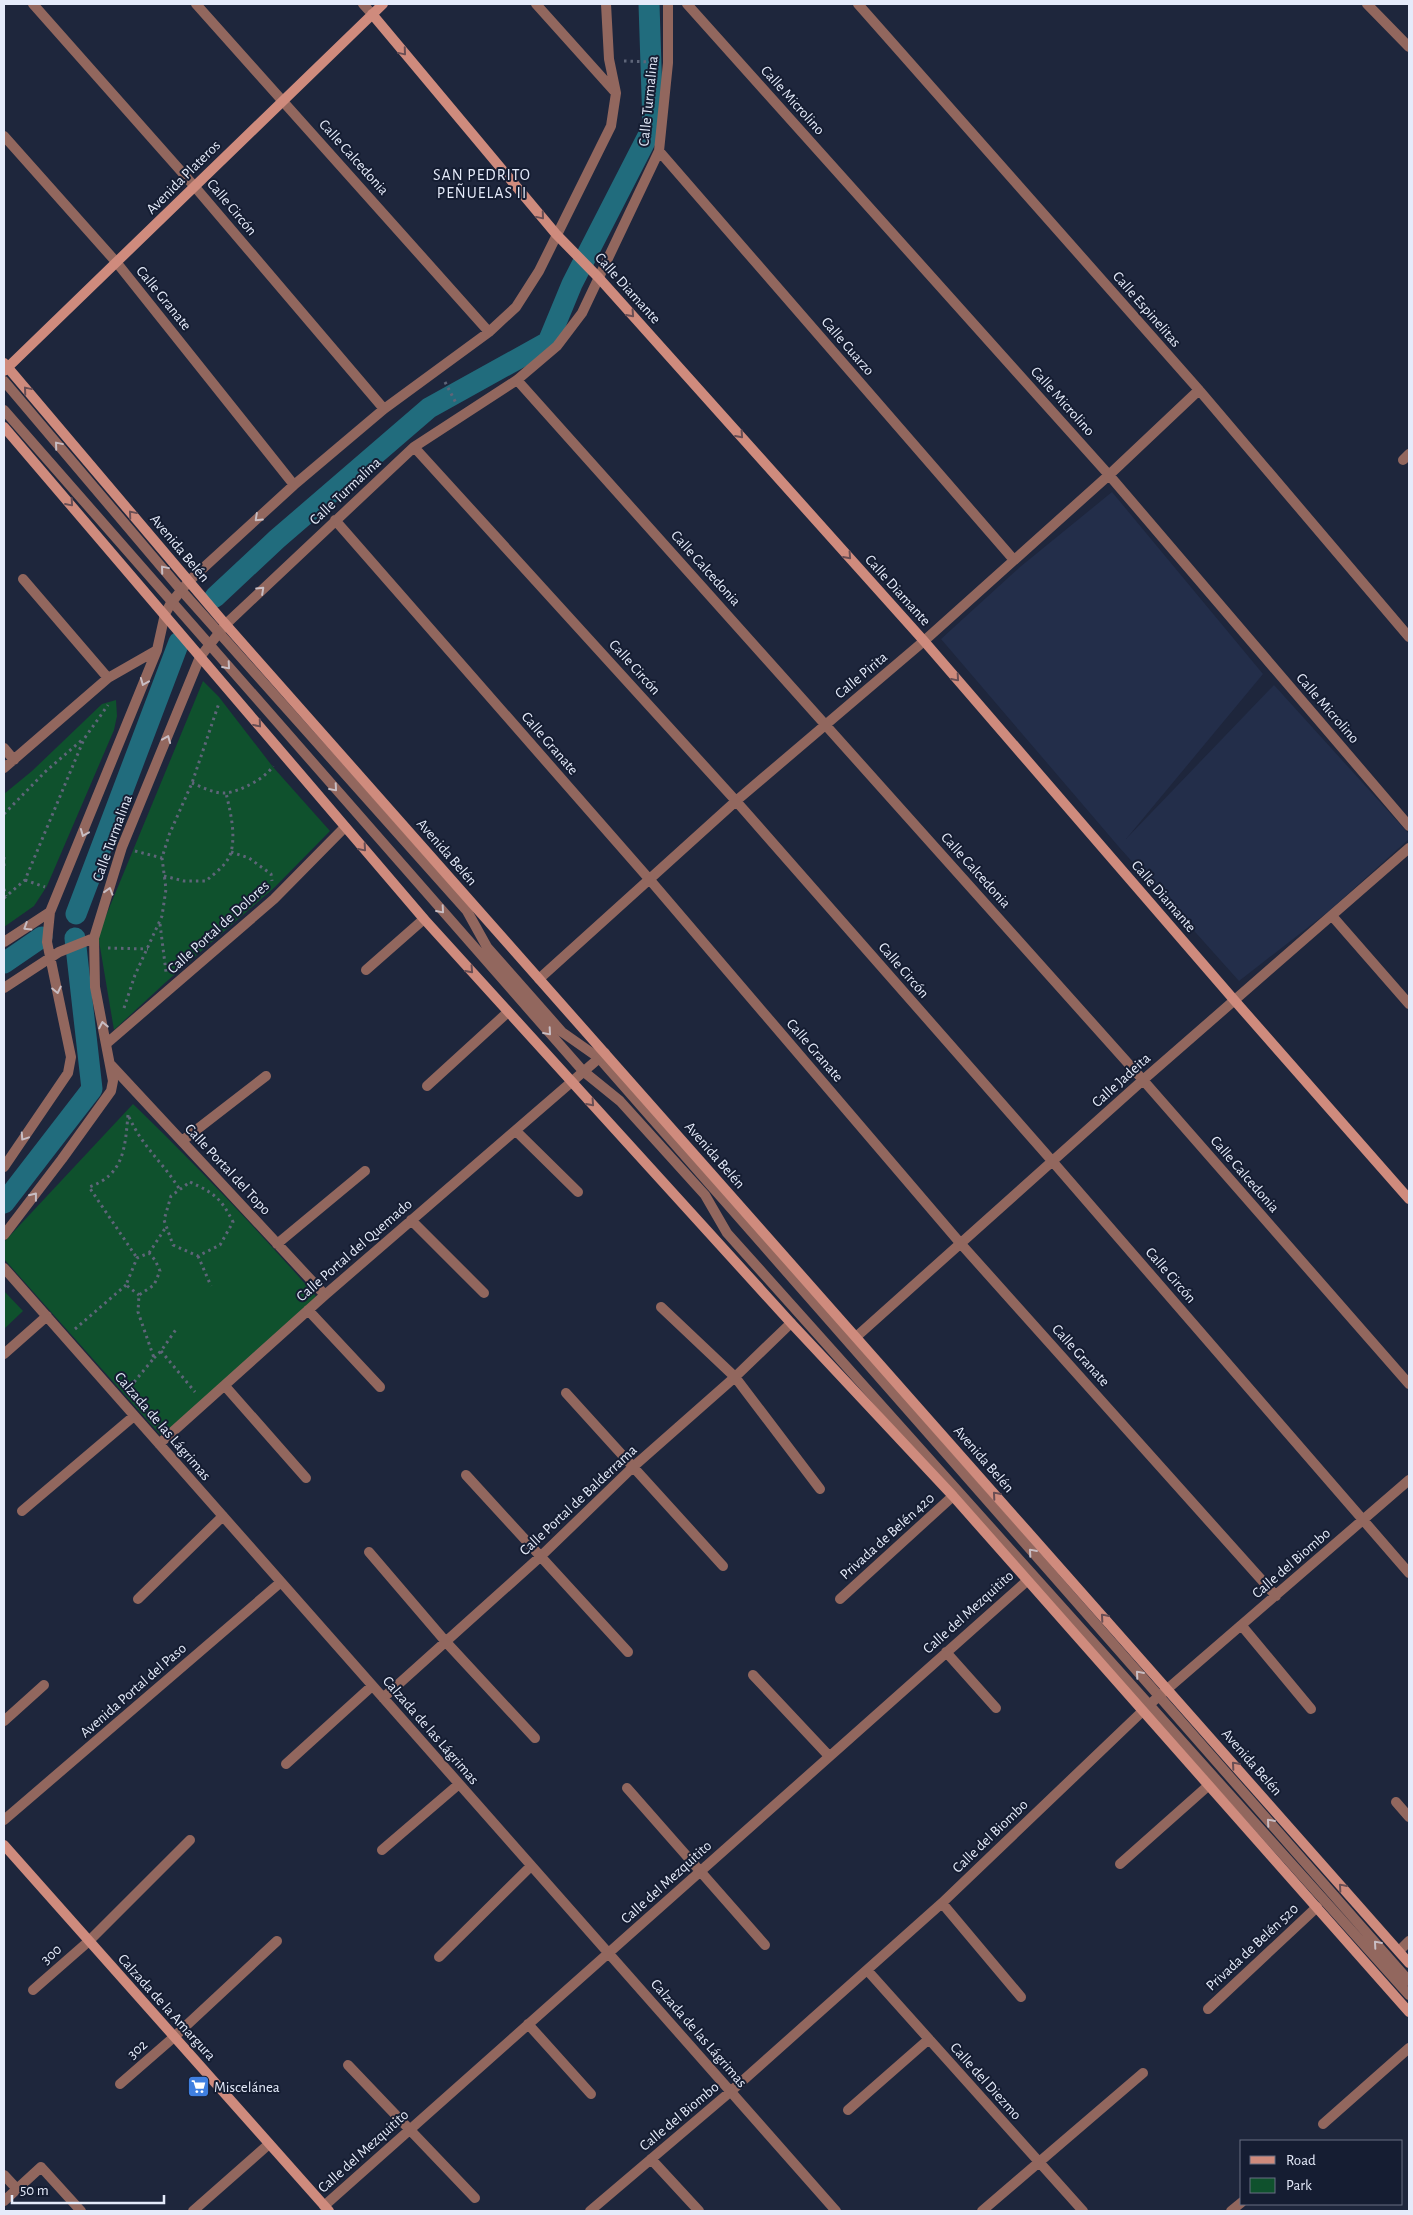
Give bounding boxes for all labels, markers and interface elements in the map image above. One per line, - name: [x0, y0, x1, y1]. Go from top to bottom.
- one-way arrow: [398, 46, 407, 55]
- street label: Calle Turmalina: [636, 55, 661, 147]
- street label: Calle Microlino: [758, 63, 827, 138]
- street label: Calle Calcedonia: [316, 117, 391, 198]
- street label: Avenida Plateros: [144, 138, 223, 217]
- district label: SAN PEDRITO PEÑUELAS II: [433, 167, 531, 201]
- street label: Calle Circón: [204, 176, 259, 238]
- one-way arrow: [536, 211, 545, 220]
- street label: Calle Diamante: [592, 250, 663, 327]
- street label: Calle Granate: [133, 263, 194, 333]
- street label: Calle Espinelitas: [1110, 269, 1183, 350]
- one-way arrow: [626, 308, 635, 317]
- street label: Calle Cuarzo: [818, 314, 877, 378]
- street label: Calle Microlino: [1028, 364, 1097, 439]
- one-way arrow: [23, 387, 32, 396]
- one-way arrow: [734, 430, 743, 439]
- one-way arrow: [55, 442, 64, 451]
- street label: Calle Turmalina: [307, 455, 384, 528]
- one-way arrow: [64, 498, 73, 507]
- one-way arrow: [128, 511, 137, 520]
- street label: Avenida Belén: [147, 512, 212, 585]
- one-way arrow: [254, 512, 263, 521]
- street label: Calle Calcedonia: [668, 528, 743, 609]
- one-way arrow: [842, 551, 851, 560]
- street label: Calle Diamante: [862, 552, 933, 629]
- one-way arrow: [161, 566, 169, 575]
- one-way arrow: [256, 587, 265, 596]
- street label: Calle Circón: [606, 637, 663, 698]
- street label: Calle Pirita: [832, 649, 890, 701]
- one-way arrow: [221, 660, 229, 669]
- street label: Calle Microlino: [1293, 670, 1362, 746]
- one-way arrow: [950, 672, 959, 681]
- one-way arrow: [140, 677, 150, 686]
- street label: Calle Granate: [518, 709, 581, 778]
- one-way arrow: [252, 718, 260, 727]
- one-way arrow: [160, 735, 171, 744]
- one-way arrow: [328, 782, 337, 791]
- street label: Calle Turmalina: [90, 793, 135, 884]
- street label: Avenida Belén: [414, 816, 480, 889]
- one-way arrow: [79, 828, 90, 837]
- street label: Calle Calcedonia: [938, 830, 1013, 911]
- one-way arrow: [357, 842, 366, 851]
- street label: Calle Diamante: [1129, 858, 1199, 935]
- street label: Calle Portal de Dolores: [165, 878, 272, 977]
- one-way arrow: [103, 887, 113, 896]
- one-way arrow: [435, 904, 444, 913]
- one-way arrow: [23, 921, 33, 930]
- street label: Calle Circón: [875, 940, 932, 1001]
- one-way arrow: [464, 964, 473, 973]
- one-way arrow: [51, 986, 61, 995]
- street label: Calle Granate: [783, 1016, 846, 1085]
- one-way arrow: [98, 1021, 108, 1030]
- one-way arrow: [543, 1026, 551, 1035]
- street label: Calle Jadeita: [1089, 1050, 1153, 1110]
- one-way arrow: [585, 1098, 594, 1107]
- street label: Avenida Belén: [682, 1119, 748, 1192]
- street label: Calle Portal del Topo: [182, 1121, 273, 1218]
- one-way arrow: [21, 1132, 30, 1141]
- street label: Calle Calcedonia: [1207, 1133, 1282, 1216]
- one-way arrow: [28, 1193, 36, 1202]
- street label: Calle Portal del Quemado: [294, 1196, 415, 1304]
- street label: Calle Circón: [1142, 1245, 1199, 1306]
- street label: Calle Granate: [1049, 1321, 1112, 1389]
- street label: Calzada de las Lágrimas: [112, 1369, 214, 1483]
- street label: Avenida Belén: [951, 1423, 1017, 1496]
- street label: Calle Portal de Balderrama: [517, 1442, 640, 1559]
- street label: Privada de Belén 420: [837, 1490, 937, 1582]
- one-way arrow: [993, 1492, 1002, 1501]
- street label: Calle del Biombo: [1249, 1525, 1333, 1601]
- one-way arrow: [1029, 1548, 1038, 1557]
- street label: Calle del Mezquitito: [920, 1568, 1016, 1657]
- one-way arrow: [1101, 1614, 1110, 1623]
- street label: Avenida Portal del Paso: [77, 1640, 189, 1740]
- one-way arrow: [1136, 1670, 1145, 1679]
- street label: Calzada de las Lágrimas: [380, 1673, 482, 1787]
- street label: Avenida Belén: [1219, 1726, 1285, 1799]
- one-way arrow: [1231, 1762, 1240, 1771]
- street label: Calle del Biombo: [950, 1797, 1031, 1876]
- one-way arrow: [1267, 1819, 1276, 1828]
- street label: Calle del Mezquitito: [618, 1838, 714, 1927]
- one-way arrow: [1339, 1884, 1348, 1893]
- street label: Privada de Belén 520: [1203, 1901, 1301, 1994]
- street label: 300: [38, 1941, 65, 1967]
- one-way arrow: [1374, 1941, 1383, 1950]
- street label: Calzada de la Amargura: [115, 1951, 218, 2064]
- street label: Calzada de las Lágrimas: [648, 1976, 750, 2090]
- street label: 302: [125, 2037, 150, 2062]
- street label: Calle del Diezmo: [947, 2040, 1024, 2123]
- supermarket icon: Miscelánea: [186, 2075, 210, 2099]
- street label: Calle del Biombo: [637, 2079, 722, 2154]
- place label: Miscelánea: [214, 2080, 280, 2095]
- street label: Calle del Mezquitito: [315, 2107, 411, 2196]
- legend: [1240, 2140, 1403, 2205]
- text: Road: [1286, 2153, 1316, 2168]
- scale bar: [12, 2172, 165, 2204]
- text: Park: [1286, 2178, 1312, 2193]
- text: 50 m: [20, 2183, 49, 2198]

